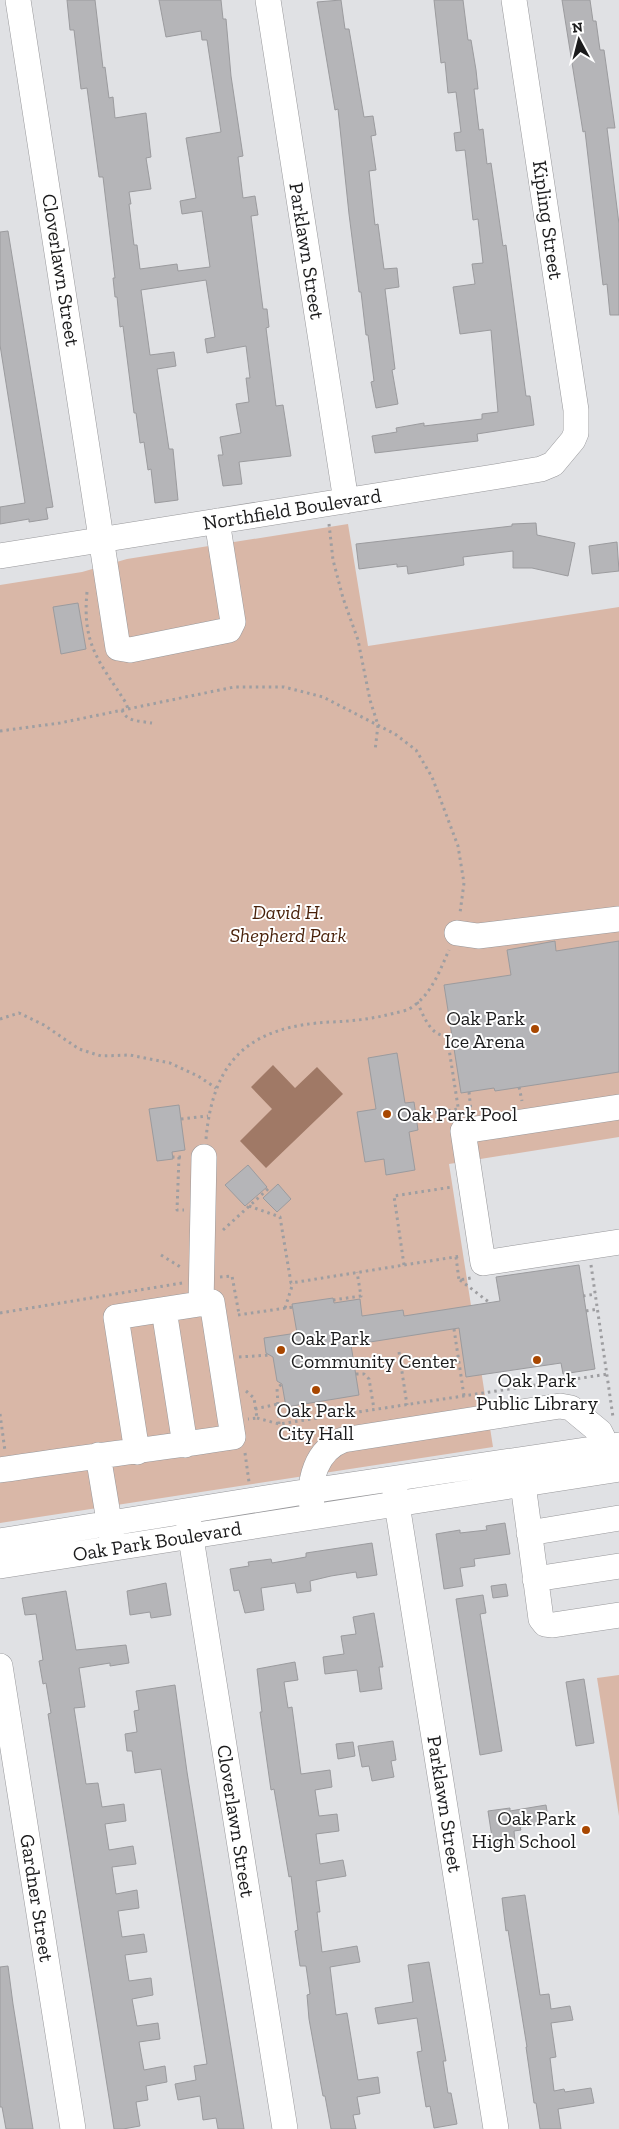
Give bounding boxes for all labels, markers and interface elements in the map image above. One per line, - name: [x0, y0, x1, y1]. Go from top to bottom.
- north arrow: [554, 15, 604, 65]
- text: N: [571, 18, 584, 37]
- street label: Kipling Street: [528, 159, 568, 282]
- street label: Parklawn Street: [284, 181, 330, 322]
- street label: Cloverlawn Street: [37, 192, 85, 349]
- street label: Northfield Boulevard: [201, 483, 383, 535]
- park label: David H. Shepherd Park: [230, 900, 346, 947]
- place label: Oak Park Ice Arena: [445, 1006, 526, 1053]
- marker: Oak Park Ice Arena: [529, 1023, 541, 1035]
- place label: Oak Park Pool: [397, 1102, 517, 1126]
- marker: Oak Park Pool: [381, 1108, 393, 1120]
- place label: Oak Park Community Center: [291, 1326, 458, 1373]
- marker: Oak Park Community Center: [275, 1344, 287, 1356]
- marker: Oak Park Public Library: [531, 1354, 543, 1366]
- place label: Oak Park Public Library: [476, 1368, 599, 1415]
- marker: Oak Park City Hall: [310, 1384, 322, 1396]
- place label: Oak Park City Hall: [277, 1398, 356, 1445]
- street label: Oak Park Boulevard: [71, 1516, 243, 1566]
- street label: Parklawn Street: [422, 1734, 468, 1875]
- street label: Cloverlawn Street: [212, 1743, 260, 1900]
- place label: Oak Park High School: [472, 1806, 577, 1853]
- marker: Oak Park High School: [580, 1824, 592, 1836]
- street label: Gardner Street: [15, 1832, 59, 1964]

